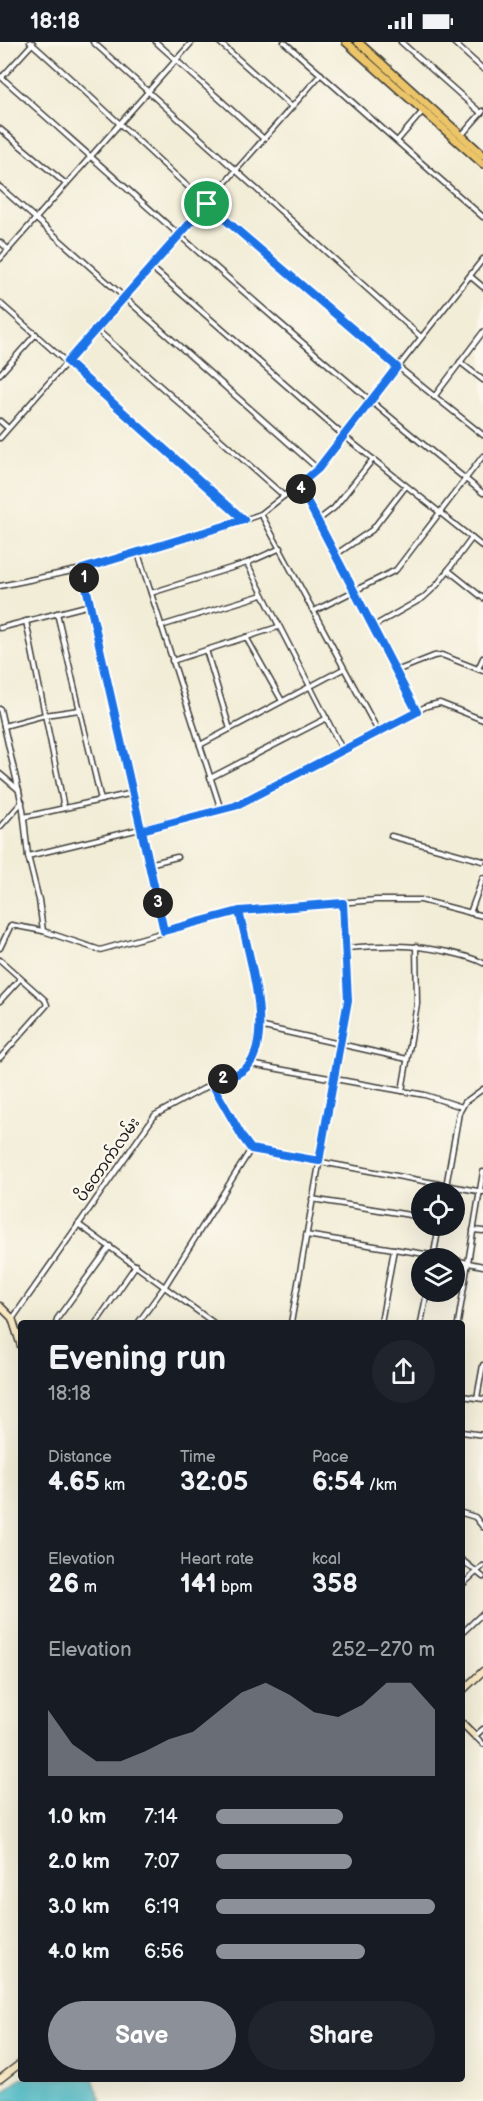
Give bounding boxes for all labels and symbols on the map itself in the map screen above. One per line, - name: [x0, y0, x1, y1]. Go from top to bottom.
- pin: [181, 178, 232, 229]
- pin: 4: [286, 474, 316, 504]
- pin: 1: [69, 563, 99, 593]
- pin: 3: [143, 888, 173, 918]
- pin: 2: [208, 1064, 238, 1094]
- street label: ပိတောက်လမ်း: [70, 1112, 144, 1206]

